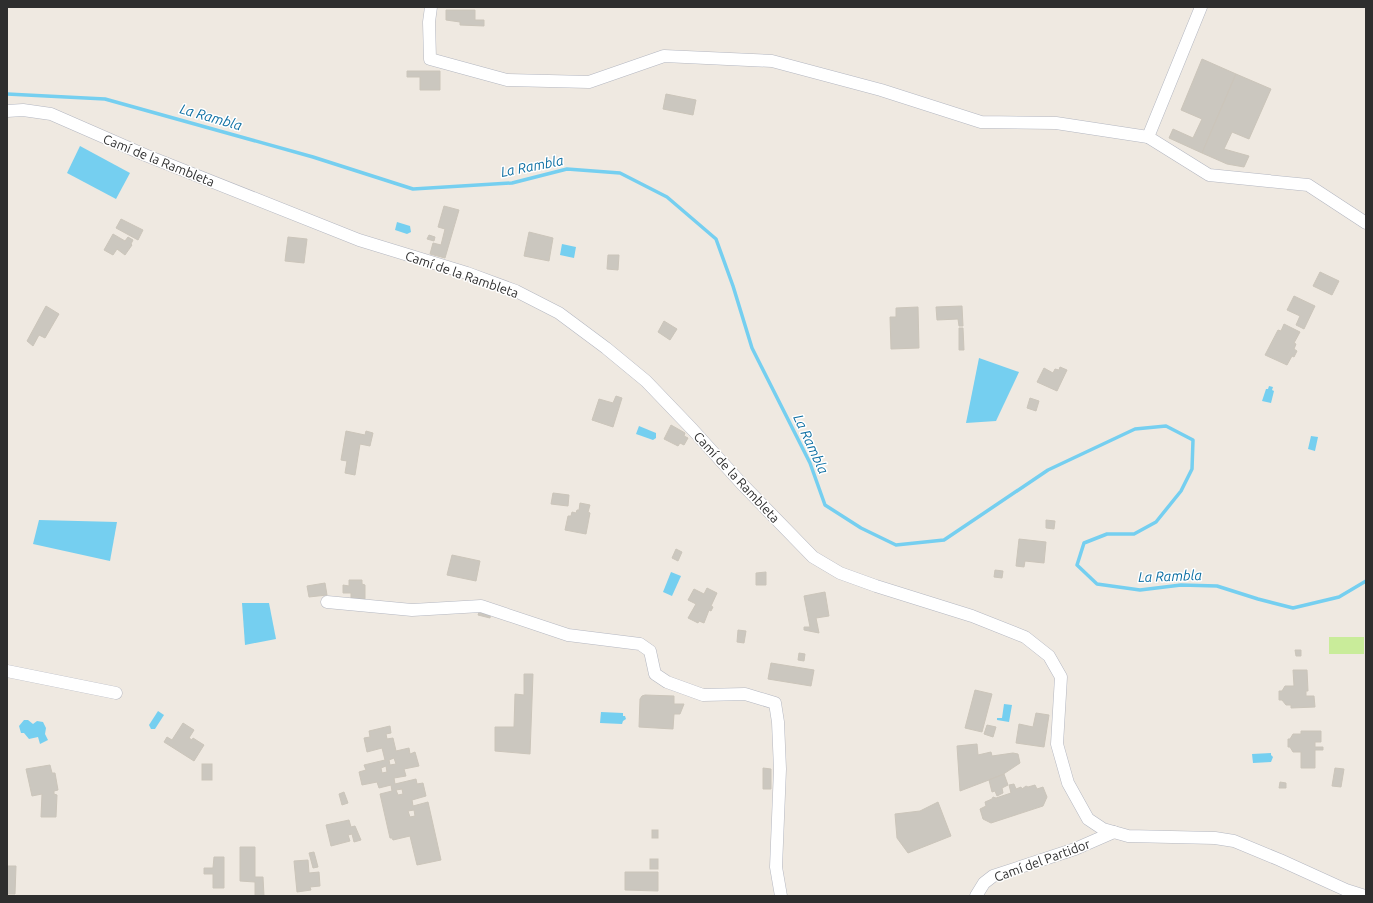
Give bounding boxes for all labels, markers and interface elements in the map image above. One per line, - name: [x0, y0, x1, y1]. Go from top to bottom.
- water label: La Rambla: [178, 101, 244, 134]
- street label: Camí de la Rambleta: [101, 131, 217, 189]
- water label: La Rambla: [499, 152, 565, 180]
- street label: Camí de la Rambleta: [404, 248, 520, 300]
- water label: La Rambla: [790, 412, 832, 477]
- street label: Camí de la Rambleta: [691, 429, 783, 525]
- water label: La Rambla: [1138, 567, 1203, 585]
- street label: Camí del Partidor: [992, 836, 1092, 884]

